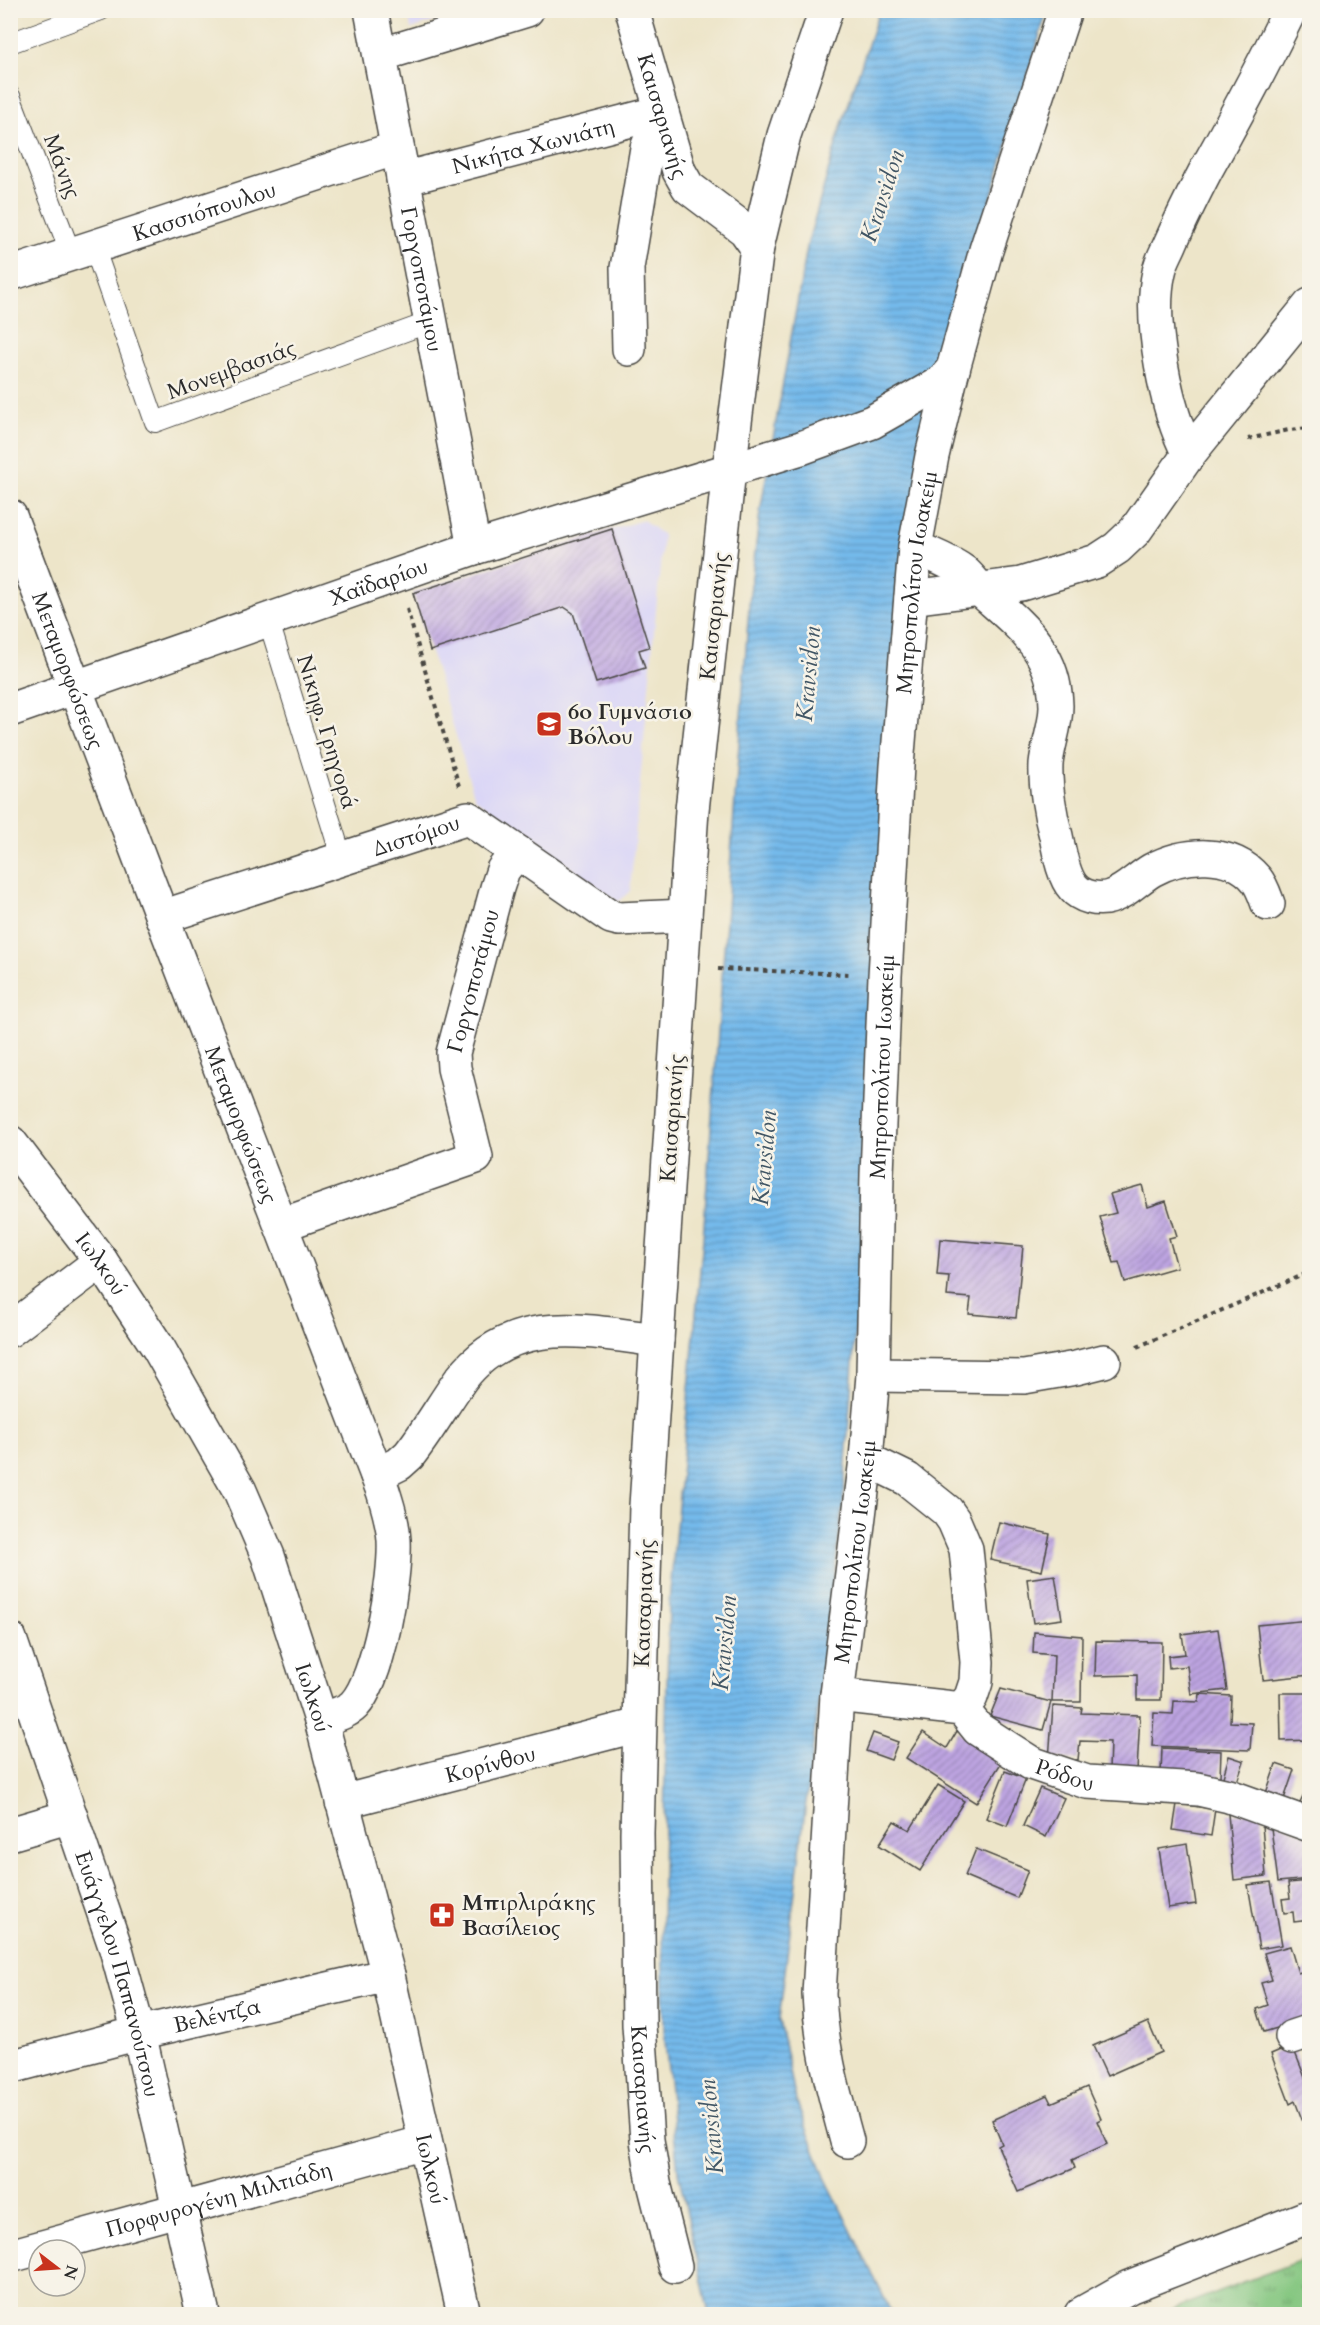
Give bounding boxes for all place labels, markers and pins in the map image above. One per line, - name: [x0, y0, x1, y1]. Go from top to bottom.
- place label: 6ο Γυμνάσιο Βόλου: [568, 697, 692, 752]
- school or university icon: 6ο Γυμνάσιο Βόλου: [534, 709, 564, 739]
- place label: Μπιρλιράκης Βασίλειος: [462, 1888, 596, 1943]
- pharmacy icon: Μπιρλιράκης Βασίλειος: [427, 1900, 457, 1930]

